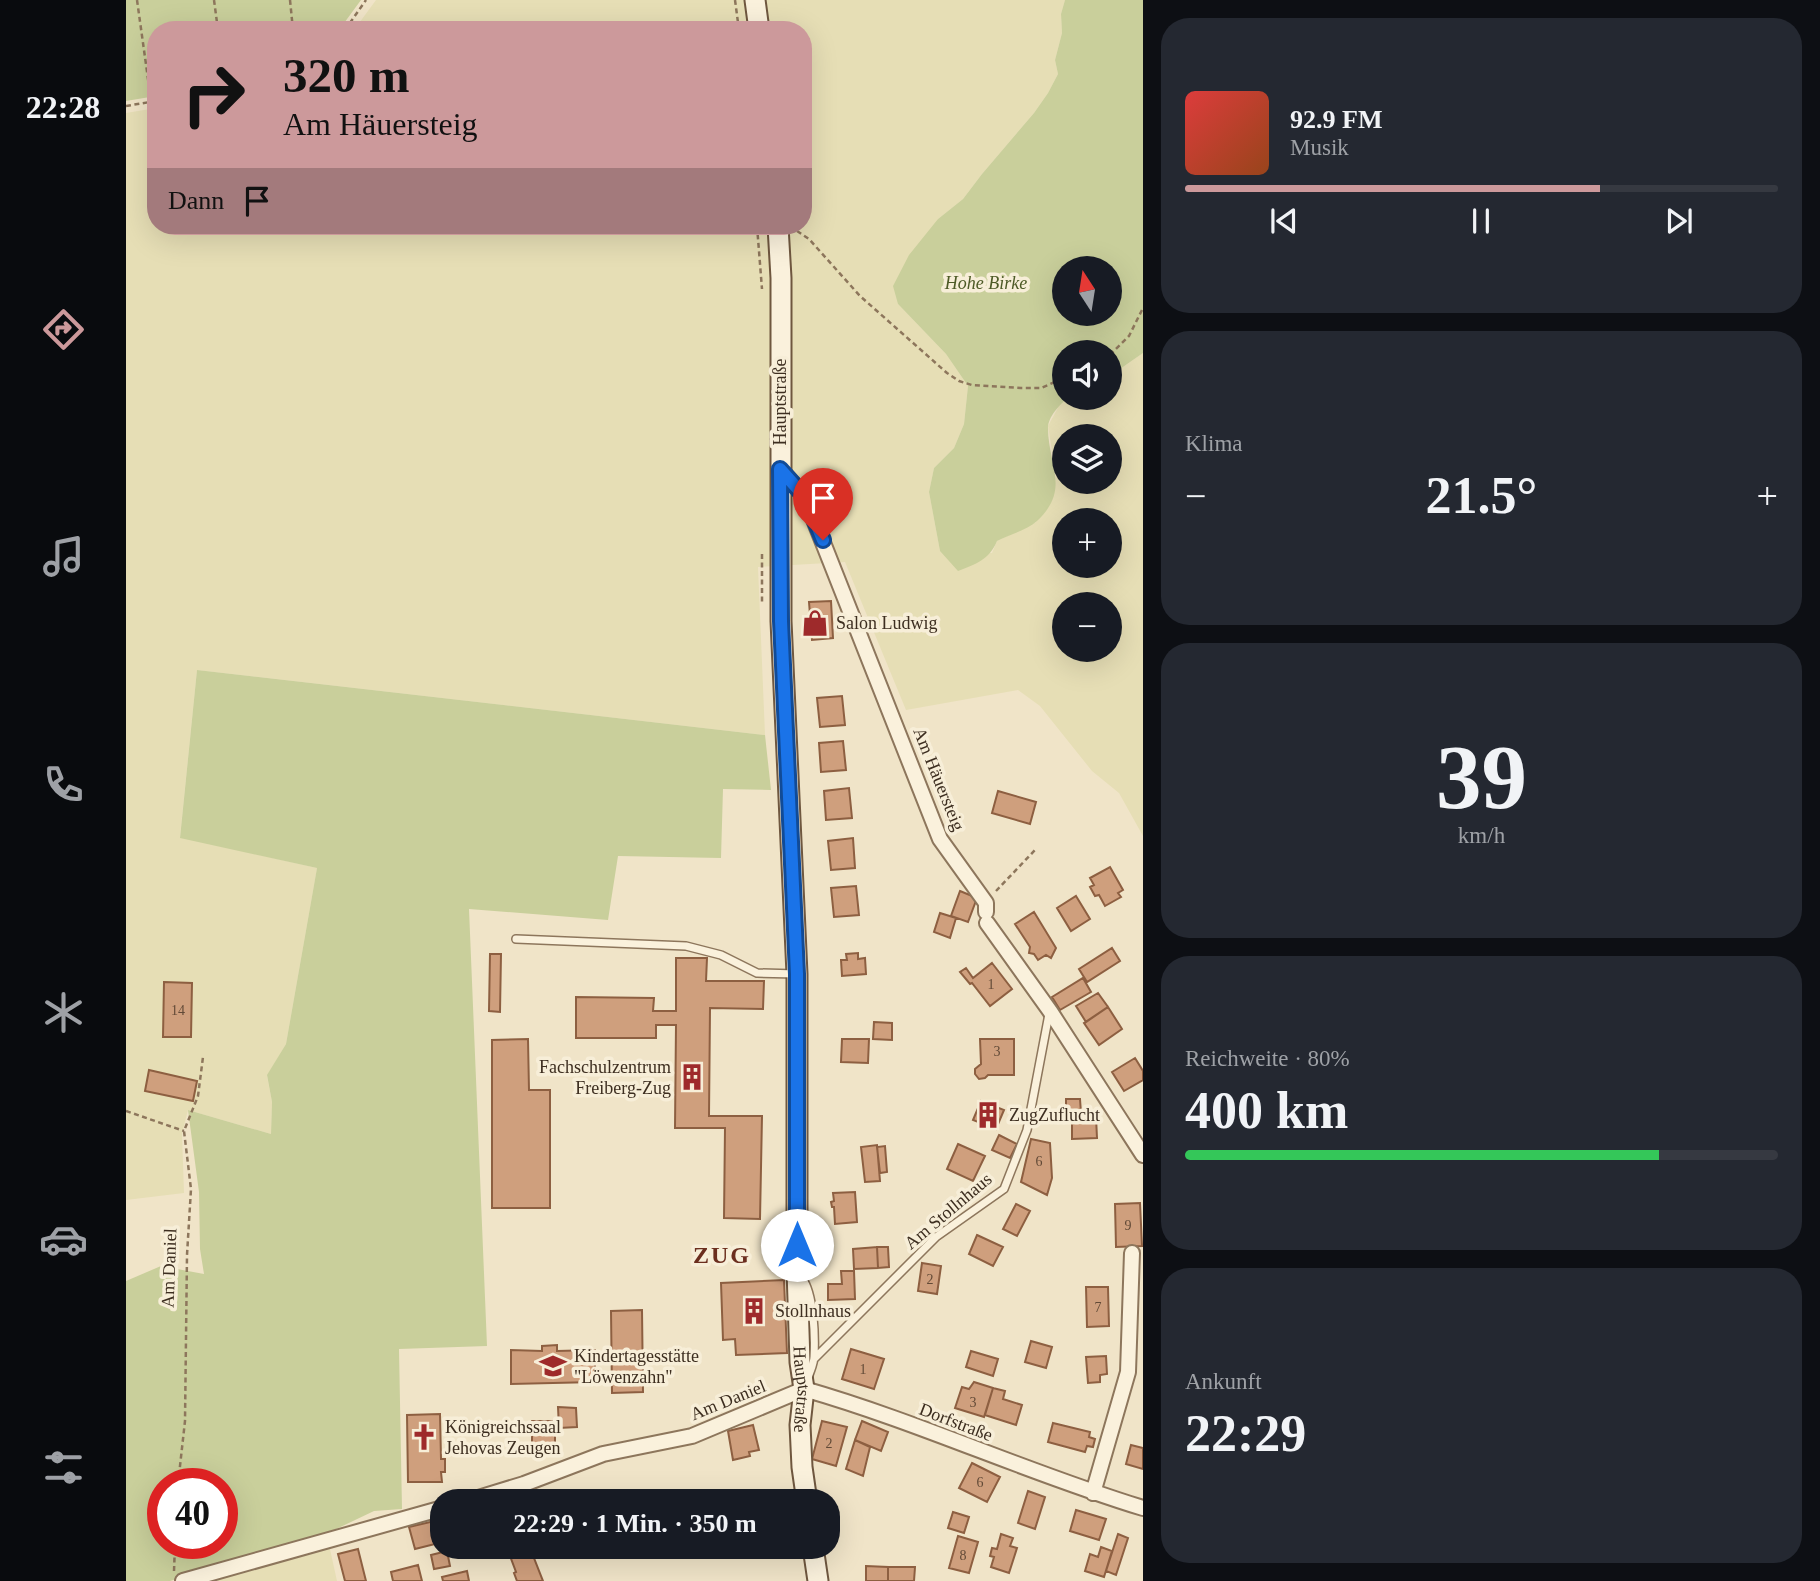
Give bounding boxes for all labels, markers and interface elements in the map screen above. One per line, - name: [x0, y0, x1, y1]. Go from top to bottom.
- text: 320 m: [283, 48, 410, 103]
- icon: right: [168, 49, 259, 140]
- text: 22:28: [26, 89, 100, 125]
- text: 92.9 FM: [1290, 105, 1382, 134]
- text: Am Häuersteig: [283, 106, 478, 142]
- text: Musik: [1290, 135, 1349, 160]
- icon: arrive: [238, 182, 276, 220]
- text: Dann: [168, 186, 224, 215]
- icon: previous: [1265, 202, 1303, 240]
- icon: pause: [1462, 202, 1500, 240]
- icon: next: [1660, 202, 1698, 240]
- north arrow: [1052, 256, 1122, 326]
- map controls: [1052, 256, 1122, 662]
- park label: Hohe Birke: [944, 273, 1027, 293]
- icon: directions: [39, 305, 88, 354]
- button: sound: [1052, 340, 1122, 410]
- street label: Hauptstraße: [770, 359, 790, 445]
- button: layers: [1052, 424, 1122, 494]
- text: Klima: [1185, 431, 1243, 456]
- text: 21.5°: [1426, 467, 1537, 524]
- pin: [793, 468, 853, 540]
- text: −: [1185, 475, 1206, 517]
- text: +: [1757, 475, 1778, 517]
- icon: arrive: [804, 479, 842, 517]
- button: +: [1052, 508, 1122, 578]
- icon: music: [39, 532, 88, 581]
- button: −: [1052, 592, 1122, 662]
- shop icon: Salon Ludwig: [800, 608, 830, 638]
- place label: Salon Ludwig: [836, 613, 938, 633]
- street label: Am Häuersteig: [909, 725, 969, 833]
- text: 39: [1436, 727, 1527, 828]
- icon: phone: [39, 760, 88, 809]
- text: km/h: [1458, 823, 1505, 848]
- house number: 1: [988, 977, 995, 992]
- icon: climate: [39, 988, 88, 1037]
- house number: 14: [171, 1003, 185, 1018]
- house number: 3: [994, 1044, 1001, 1059]
- text: Reichweite · 80%: [1185, 1046, 1350, 1071]
- place label: Fachschulzentrum Freiberg-Zug: [539, 1057, 671, 1098]
- building icon: Fachschulzentrum Freiberg-Zug: [677, 1062, 707, 1092]
- text: 400 km: [1185, 1082, 1348, 1139]
- building icon: ZugZuflucht: [973, 1100, 1003, 1130]
- place label: ZugZuflucht: [1009, 1105, 1100, 1125]
- house number: 6: [1036, 1154, 1043, 1169]
- street label: Am Stollnhaus: [900, 1169, 996, 1253]
- position arrow: [760, 1208, 834, 1282]
- icon: car: [39, 1215, 88, 1264]
- house number: 9: [1125, 1218, 1132, 1233]
- street label: Am Daniel: [158, 1228, 180, 1308]
- district label: ZUG: [693, 1242, 751, 1268]
- house number: 2: [927, 1272, 934, 1287]
- building icon: Stollnhaus: [739, 1296, 769, 1326]
- house number: 7: [1095, 1300, 1102, 1315]
- place label: Stollnhaus: [775, 1301, 851, 1321]
- place label: Kindertagesstätte "Löwenzahn": [574, 1346, 699, 1387]
- street label: Hauptstraße: [789, 1346, 814, 1433]
- school or university icon: Kindertagesstätte "Löwenzahn": [538, 1351, 568, 1381]
- house number: 1: [860, 1362, 867, 1377]
- text: Ankunft: [1185, 1369, 1262, 1394]
- street label: Am Daniel: [687, 1376, 769, 1424]
- house number: 3: [970, 1395, 977, 1410]
- street label: Dorfstraße: [916, 1399, 996, 1445]
- text: 22:29: [1185, 1405, 1306, 1462]
- place label: Königreichssaal Jehovas Zeugen: [445, 1417, 561, 1458]
- church icon: Königreichssaal Jehovas Zeugen: [409, 1422, 439, 1452]
- house number: 2: [826, 1436, 833, 1451]
- icon: filters: [39, 1443, 88, 1492]
- speed limit sign: 40: [147, 1468, 238, 1559]
- house number: 6: [977, 1475, 984, 1490]
- text: 22:29 · 1 Min. · 350 m: [513, 1509, 757, 1538]
- house number: 8: [960, 1548, 967, 1563]

